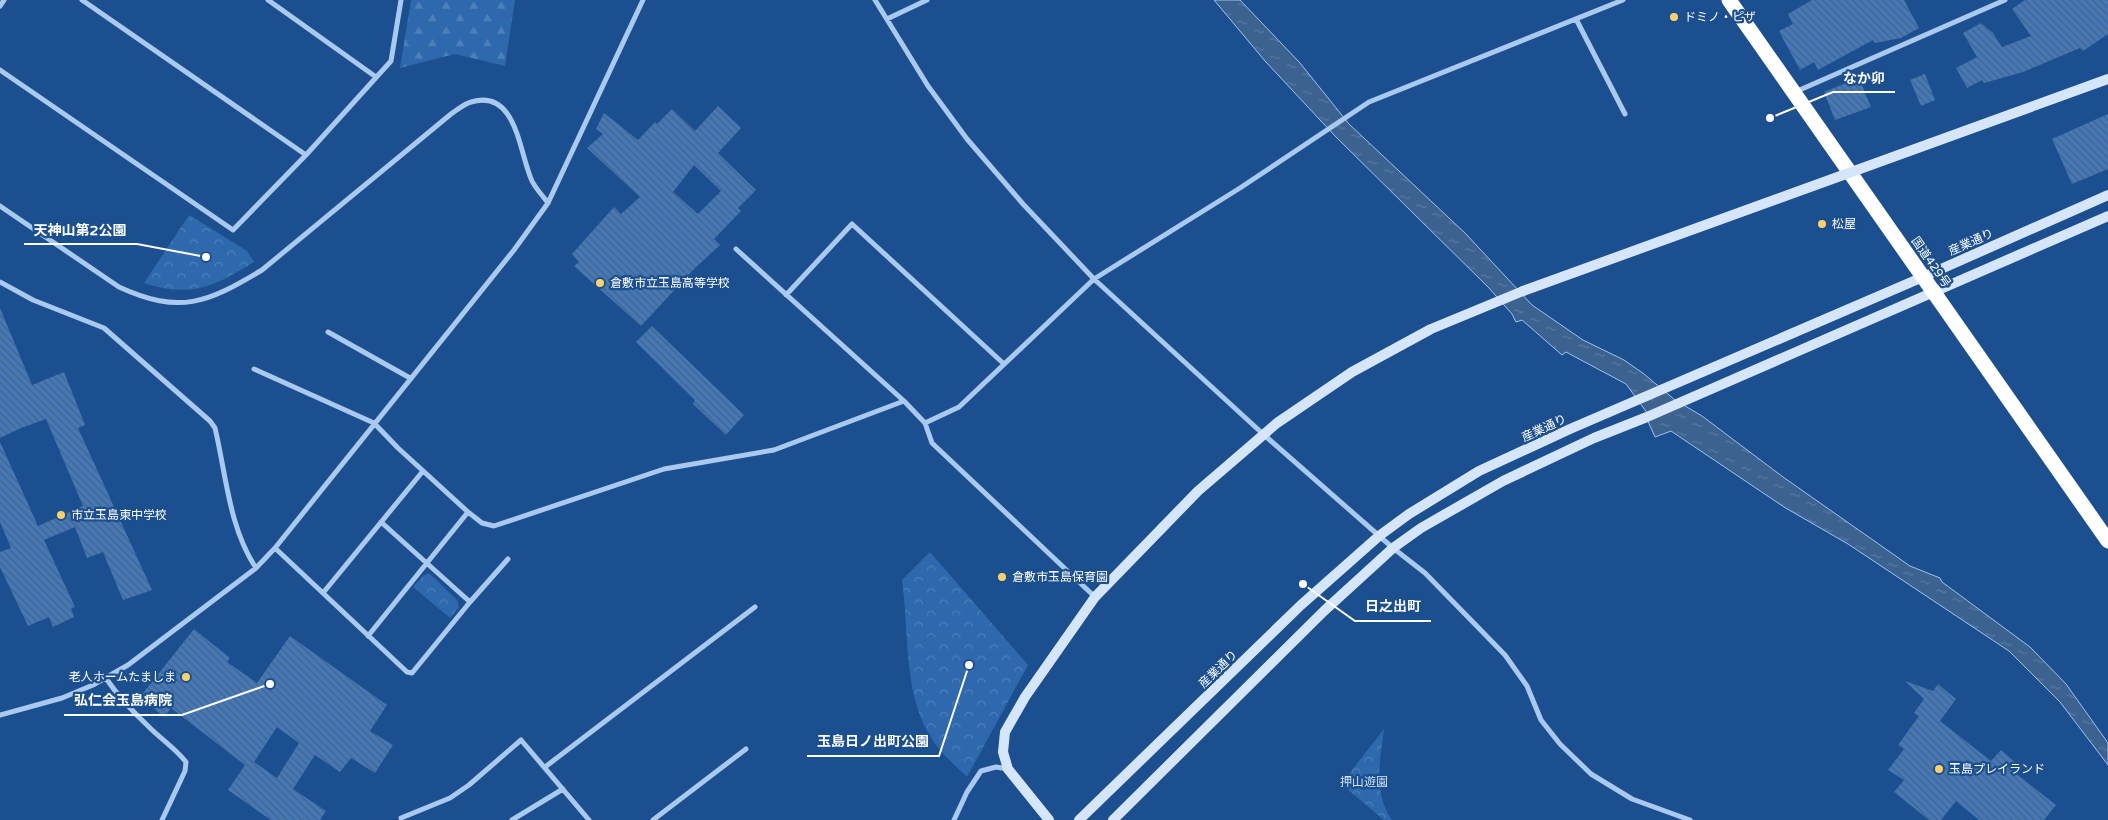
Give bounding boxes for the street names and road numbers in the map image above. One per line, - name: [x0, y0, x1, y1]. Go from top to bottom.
- street label: 産業通り: [1946, 226, 1996, 258]
- street label: 国道429号: [1908, 234, 1954, 290]
- street label: 産業通り: [1519, 412, 1569, 444]
- street label: 産業通り: [1196, 647, 1240, 691]

